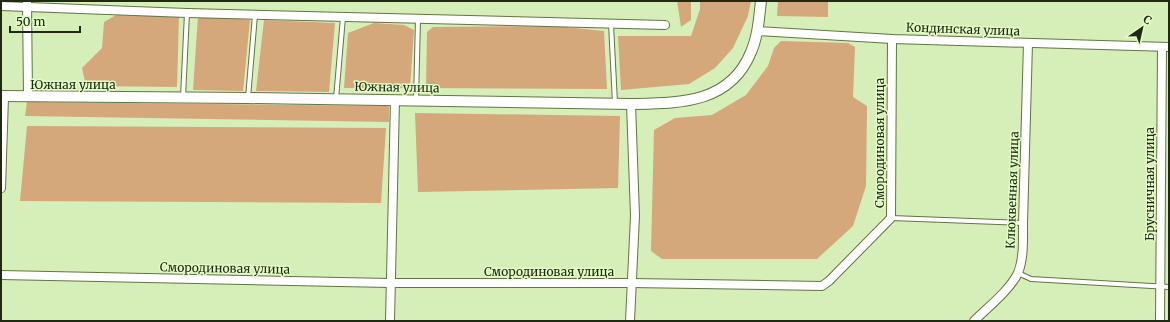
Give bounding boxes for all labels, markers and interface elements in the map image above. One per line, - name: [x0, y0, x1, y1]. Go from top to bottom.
- scale bar: [10, 8, 80, 34]
- north arrow: [1122, 8, 1162, 48]
- text: С: [1141, 12, 1155, 28]
- text: 50 m: [16, 14, 45, 29]
- street label: Кондинская улица: [906, 20, 1021, 39]
- street label: Южная улица: [30, 77, 116, 92]
- street label: Смородиновая улица: [872, 77, 887, 208]
- street label: Южная улица: [354, 79, 440, 95]
- street label: Брусничная улица: [1142, 126, 1157, 241]
- street label: Клюквенная улица: [1002, 130, 1022, 249]
- street label: Смородиновая улица: [160, 259, 291, 277]
- street label: Смородиновая улица: [484, 264, 615, 279]

